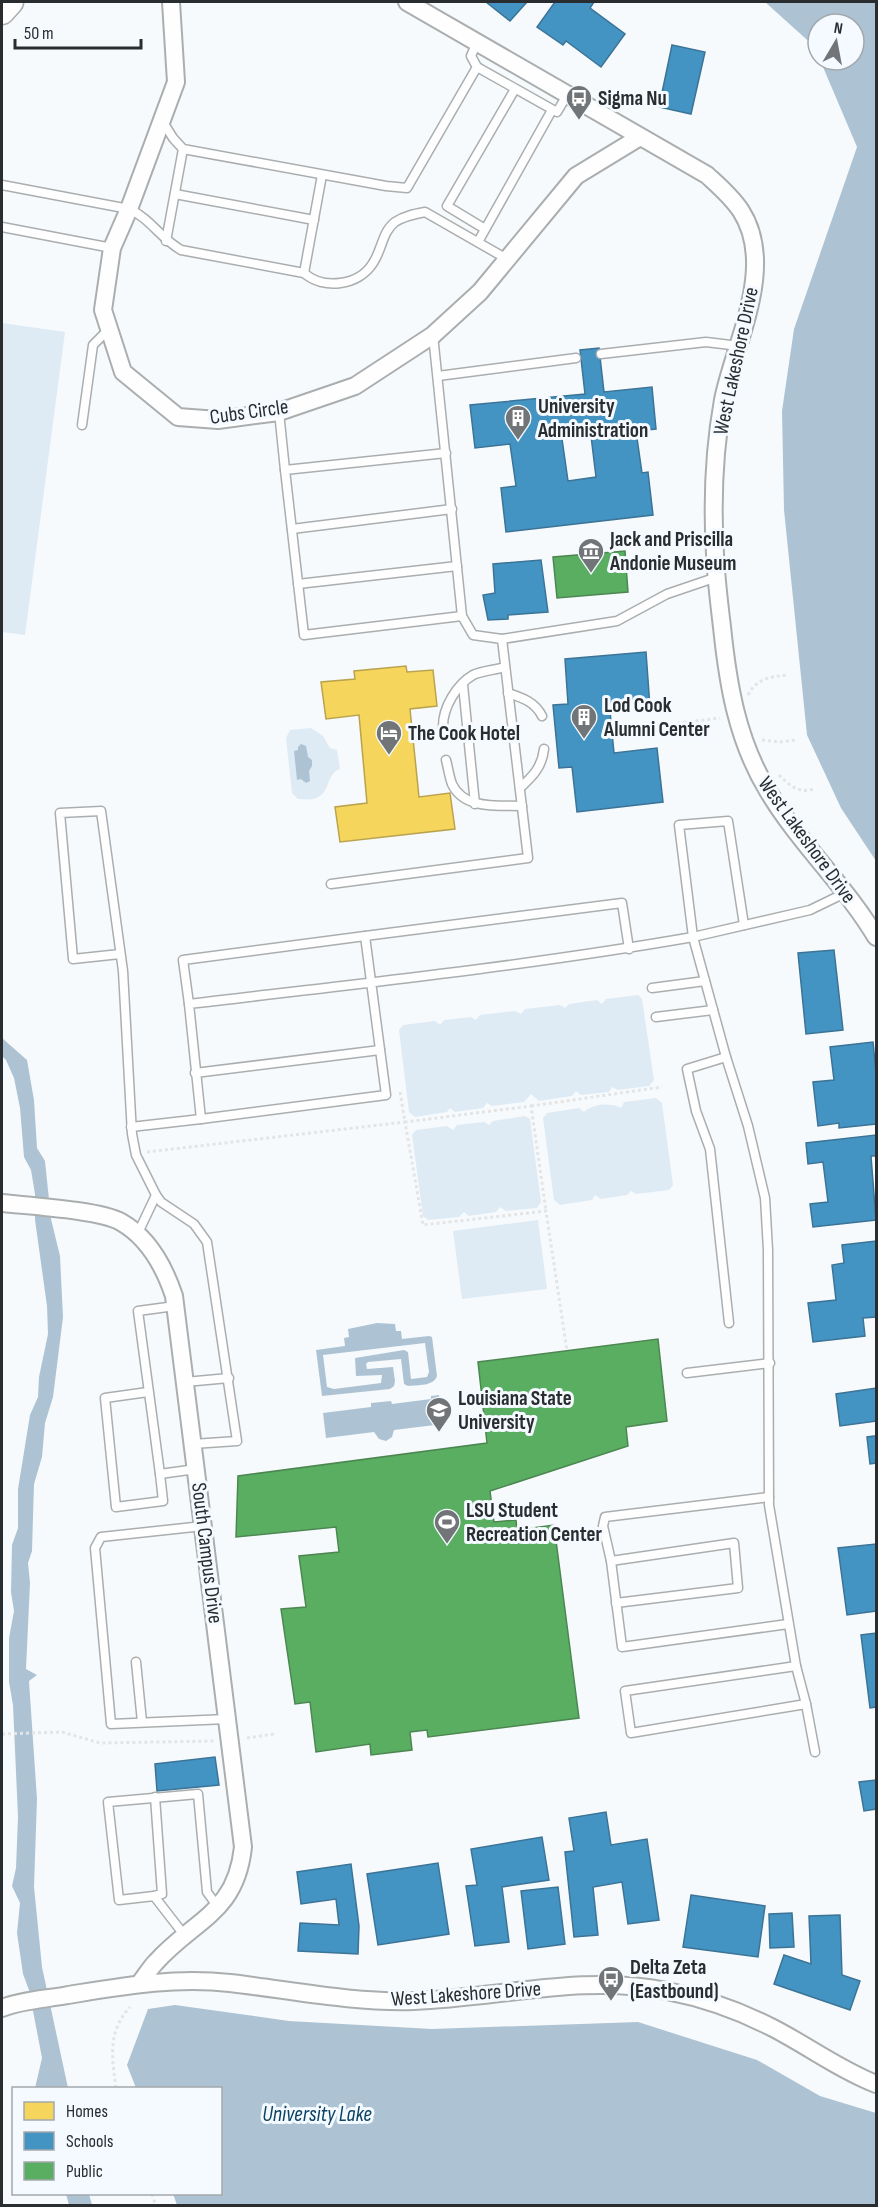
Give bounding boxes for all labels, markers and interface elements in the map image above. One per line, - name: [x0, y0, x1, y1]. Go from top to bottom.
- scale bar: [15, 12, 141, 50]
- north arrow: [806, 12, 866, 72]
- text: N: [832, 19, 844, 39]
- text: 50 m: [24, 23, 54, 44]
- bus stop icon: Sigma Nu: [564, 83, 594, 121]
- place label: Sigma Nu: [598, 86, 667, 111]
- street label: West Lakeshore Drive: [708, 285, 764, 437]
- street label: Cubs Circle: [208, 394, 290, 430]
- place label: University Administration: [537, 394, 648, 443]
- building icon: University Administration: [503, 403, 533, 441]
- place label: Jack and Priscilla Andonie Museum: [609, 527, 736, 576]
- museum icon: Jack and Priscilla Andonie Museum: [576, 536, 606, 574]
- place label: Lod Cook Alumni Center: [603, 693, 710, 742]
- building icon: Lod Cook Alumni Center: [569, 702, 599, 740]
- hotel icon: The Cook Hotel: [374, 718, 404, 756]
- place label: The Cook Hotel: [408, 721, 520, 746]
- street label: West Lakeshore Drive: [753, 772, 861, 908]
- place label: Louisiana State University: [458, 1386, 572, 1435]
- school or university icon: Louisiana State University: [424, 1395, 454, 1433]
- street label: South Campus Drive: [186, 1481, 228, 1625]
- place label: LSU Student Recreation Center: [466, 1498, 602, 1547]
- sports icon: LSU Student Recreation Center: [432, 1507, 462, 1545]
- place label: Delta Zeta (Eastbound): [630, 1955, 719, 2004]
- bus stop icon: Delta Zeta (Eastbound): [596, 1964, 626, 2002]
- street label: West Lakeshore Drive: [390, 1976, 542, 2012]
- legend: [12, 2087, 222, 2195]
- text: Homes: [66, 2101, 108, 2122]
- water label: University Lake: [262, 2101, 372, 2128]
- text: Schools: [66, 2131, 113, 2152]
- text: Public: [66, 2161, 103, 2182]

